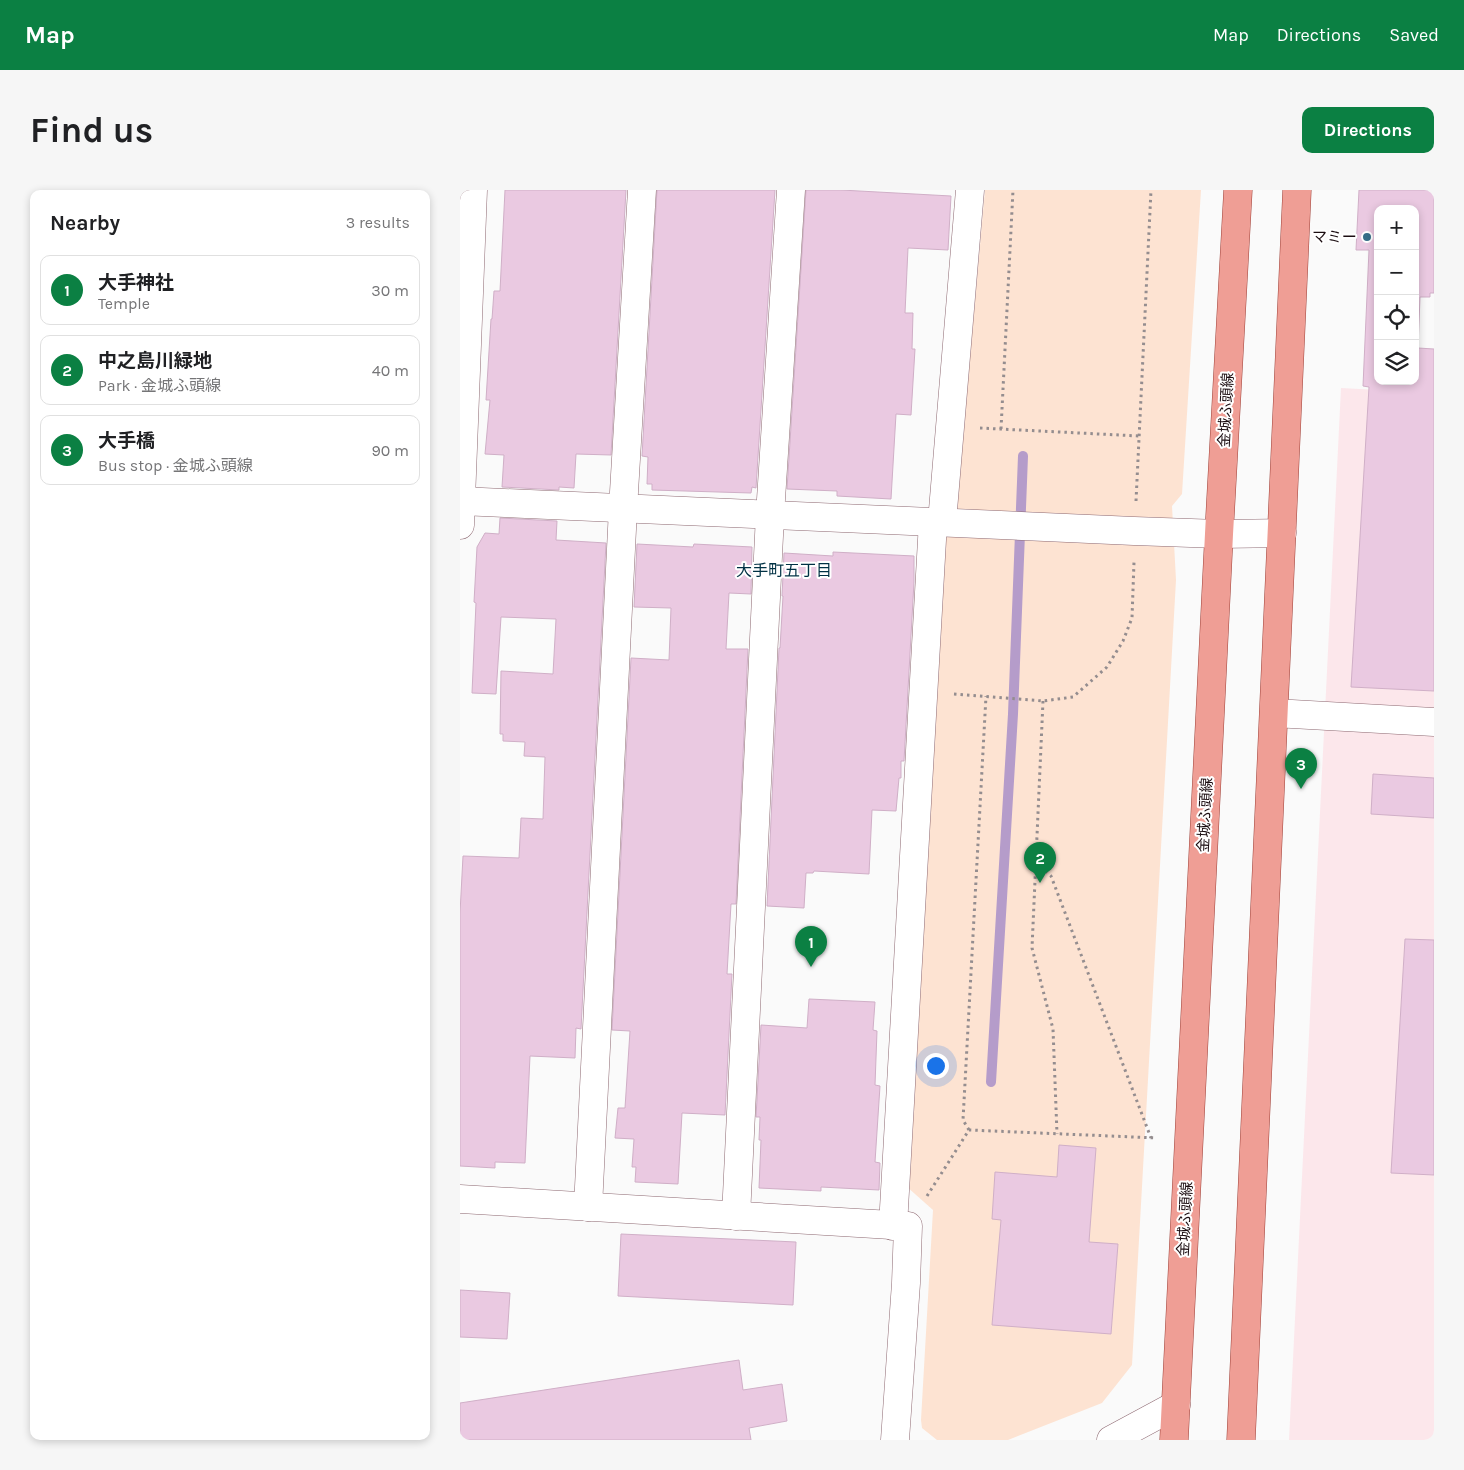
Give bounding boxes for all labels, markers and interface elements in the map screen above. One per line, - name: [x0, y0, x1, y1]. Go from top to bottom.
- text: Map: [25, 21, 75, 49]
- text: Map: [1213, 24, 1249, 46]
- text: Directions: [1277, 24, 1361, 46]
- text: Saved: [1389, 24, 1439, 46]
- button: Directions: [1302, 107, 1434, 153]
- text: Find us: [30, 110, 153, 151]
- map controls: [1374, 205, 1419, 385]
- button: +: [1374, 205, 1419, 250]
- text: Nearby: [50, 211, 120, 235]
- text: 3 results: [346, 213, 410, 232]
- place label: マミー: [1312, 228, 1357, 246]
- marker: マミー: [1361, 231, 1373, 243]
- button: −: [1374, 250, 1419, 295]
- text: 大手神社: [98, 272, 174, 294]
- text: 1: [64, 281, 70, 300]
- text: 30 m: [371, 281, 409, 300]
- text: Temple: [98, 294, 150, 313]
- button: locate: [1374, 295, 1419, 340]
- button: layers: [1374, 340, 1419, 385]
- text: 中之島川緑地: [98, 350, 212, 372]
- text: 2: [62, 361, 72, 380]
- text: 40 m: [372, 361, 409, 380]
- street label: 金城ふ頭線: [1215, 372, 1237, 448]
- text: Park · 金城ふ頭線: [98, 376, 221, 395]
- text: 大手橋: [98, 430, 155, 452]
- text: 3: [62, 441, 72, 460]
- text: 90 m: [371, 441, 409, 460]
- text: Bus stop · 金城ふ頭線: [98, 456, 253, 475]
- district label: 大手町五丁目: [736, 561, 832, 580]
- pin: 3: [1285, 748, 1317, 789]
- street label: 金城ふ頭線: [1194, 777, 1216, 853]
- pin: 2: [1024, 842, 1056, 883]
- pin: 1: [795, 926, 827, 967]
- your location: [923, 1053, 949, 1079]
- street label: 金城ふ頭線: [1174, 1181, 1196, 1257]

